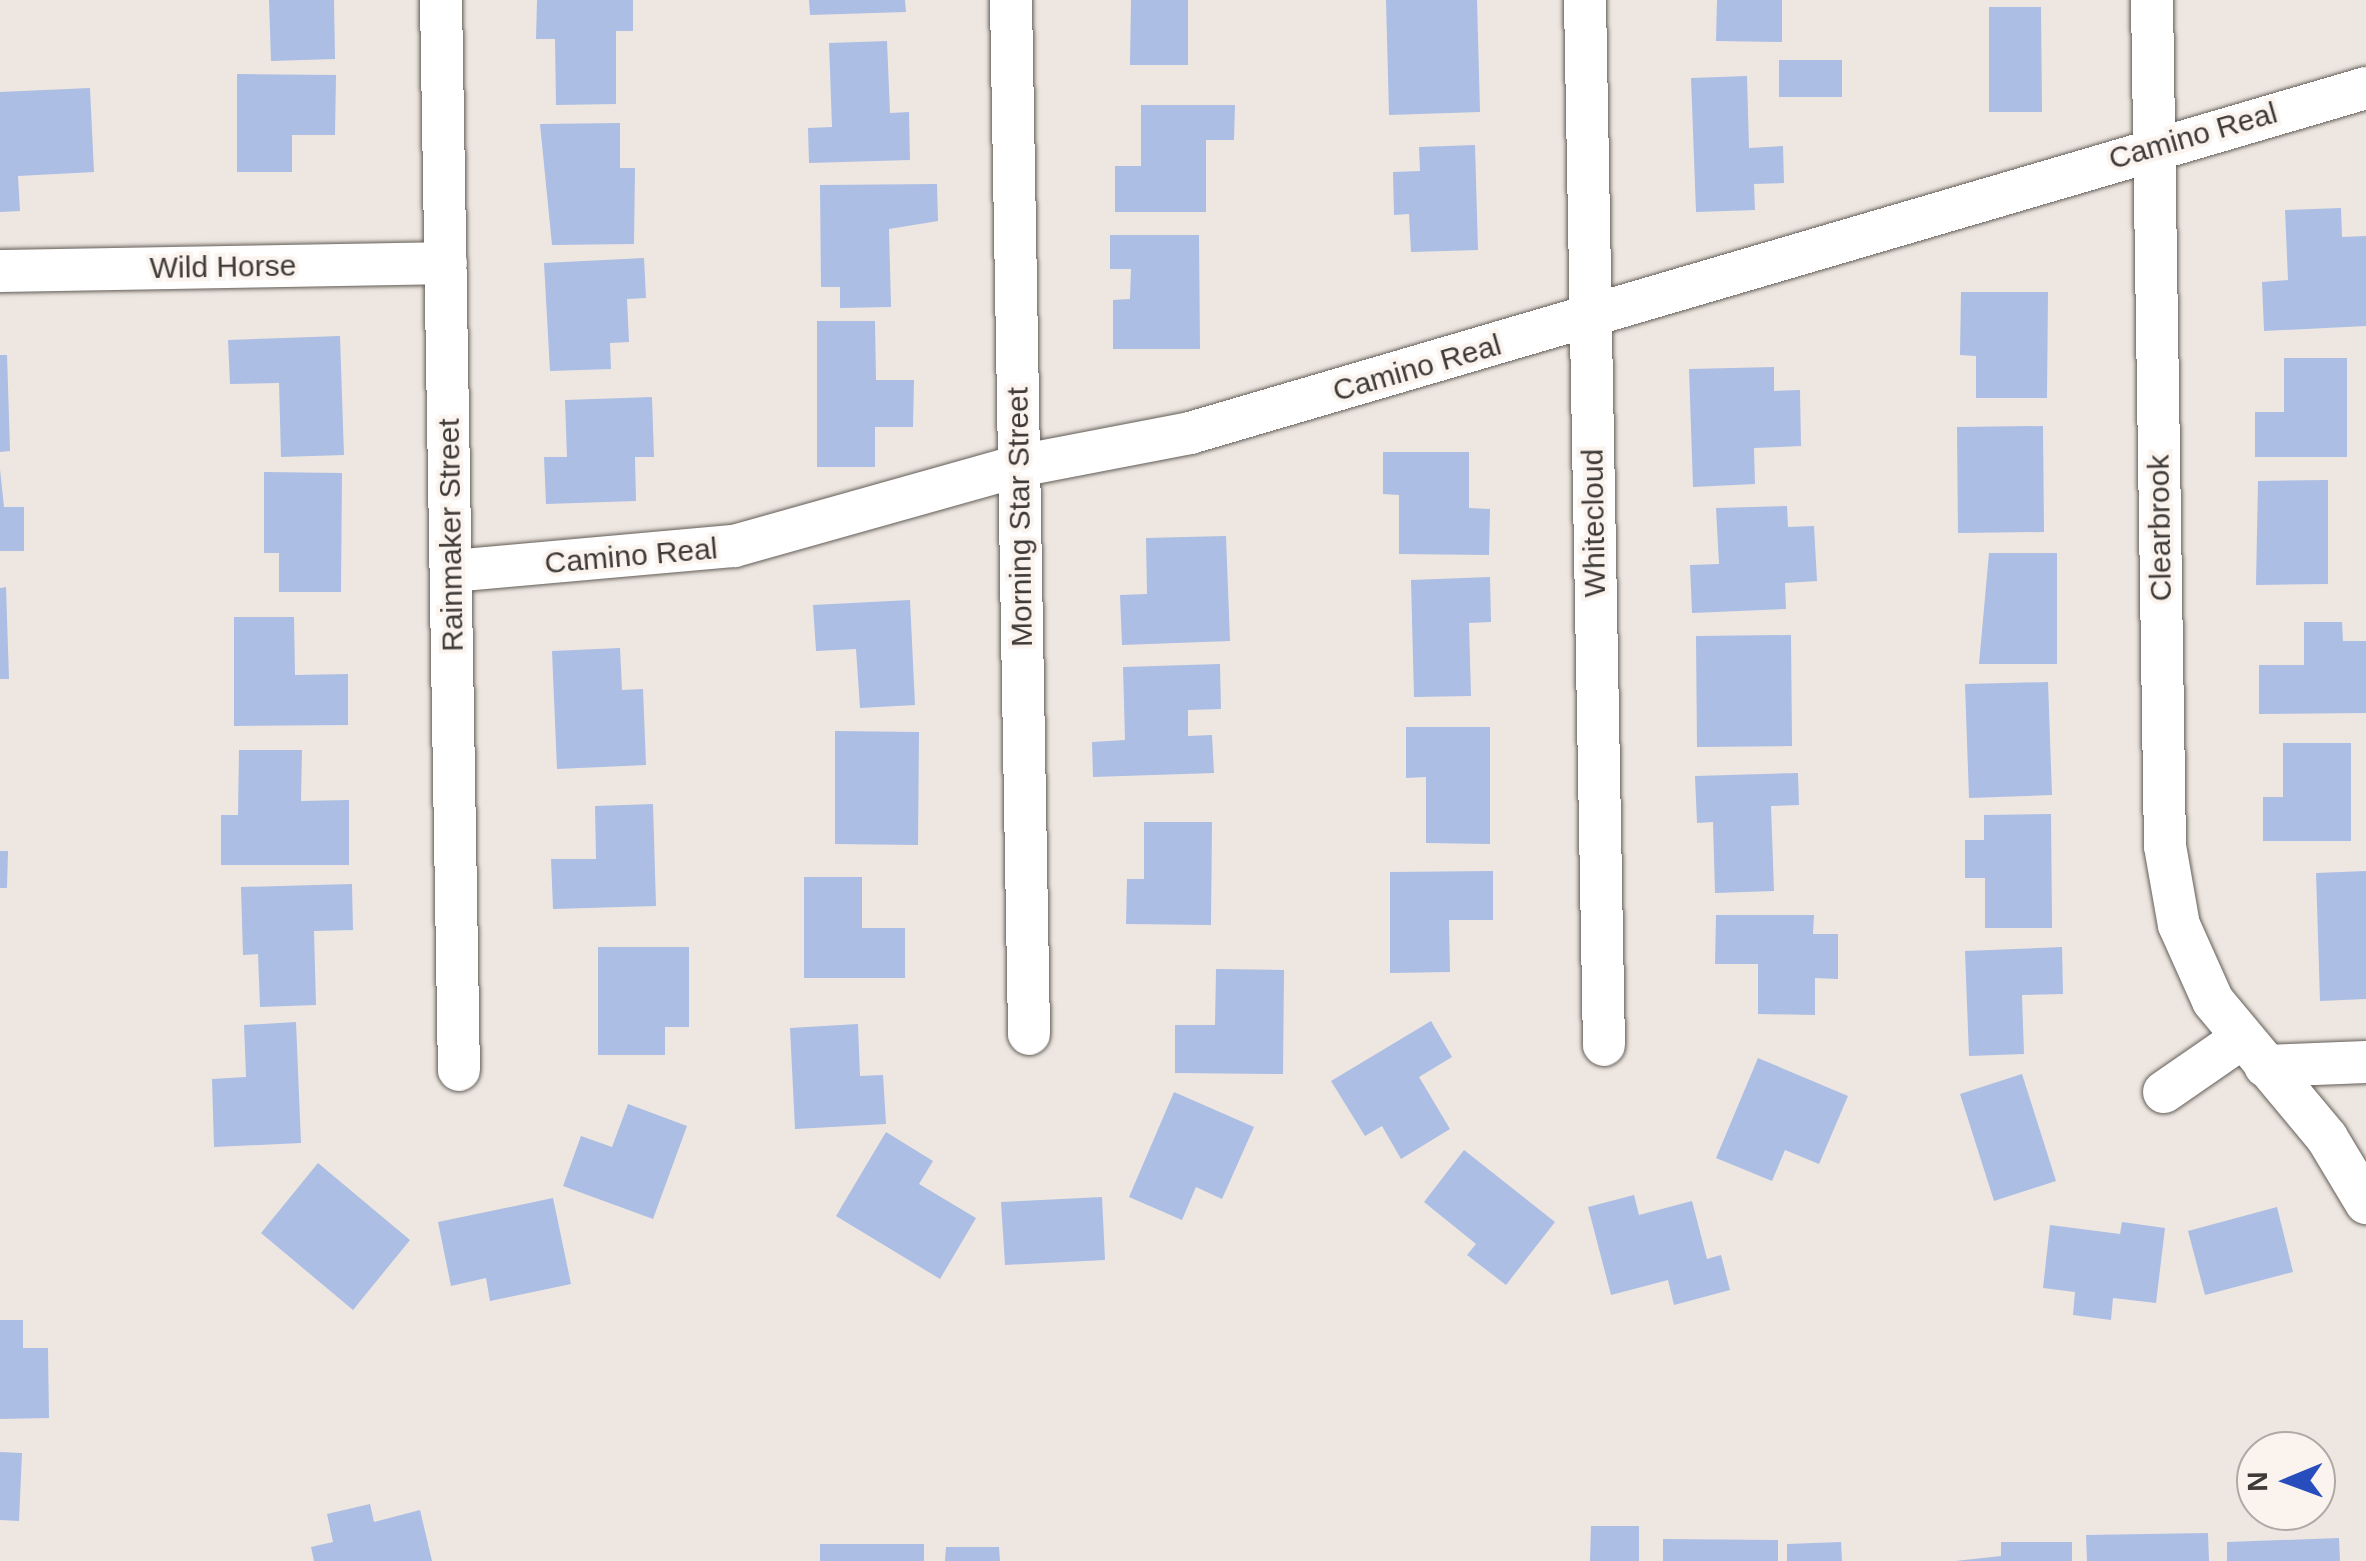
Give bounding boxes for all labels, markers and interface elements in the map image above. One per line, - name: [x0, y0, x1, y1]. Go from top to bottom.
- street label: Camino Real: [2105, 95, 2281, 177]
- street label: Wild Horse: [149, 248, 297, 286]
- street label: Camino Real: [1329, 327, 1505, 409]
- street label: Morning Star Street: [1000, 387, 1040, 647]
- street label: Rainmaker Street: [431, 418, 471, 652]
- street label: Whitecloud: [1575, 448, 1613, 598]
- street label: Clearbrook: [2141, 454, 2179, 602]
- street label: Camino Real: [543, 531, 719, 581]
- north arrow: [2236, 1431, 2336, 1531]
- text: N: [2242, 1471, 2273, 1492]

